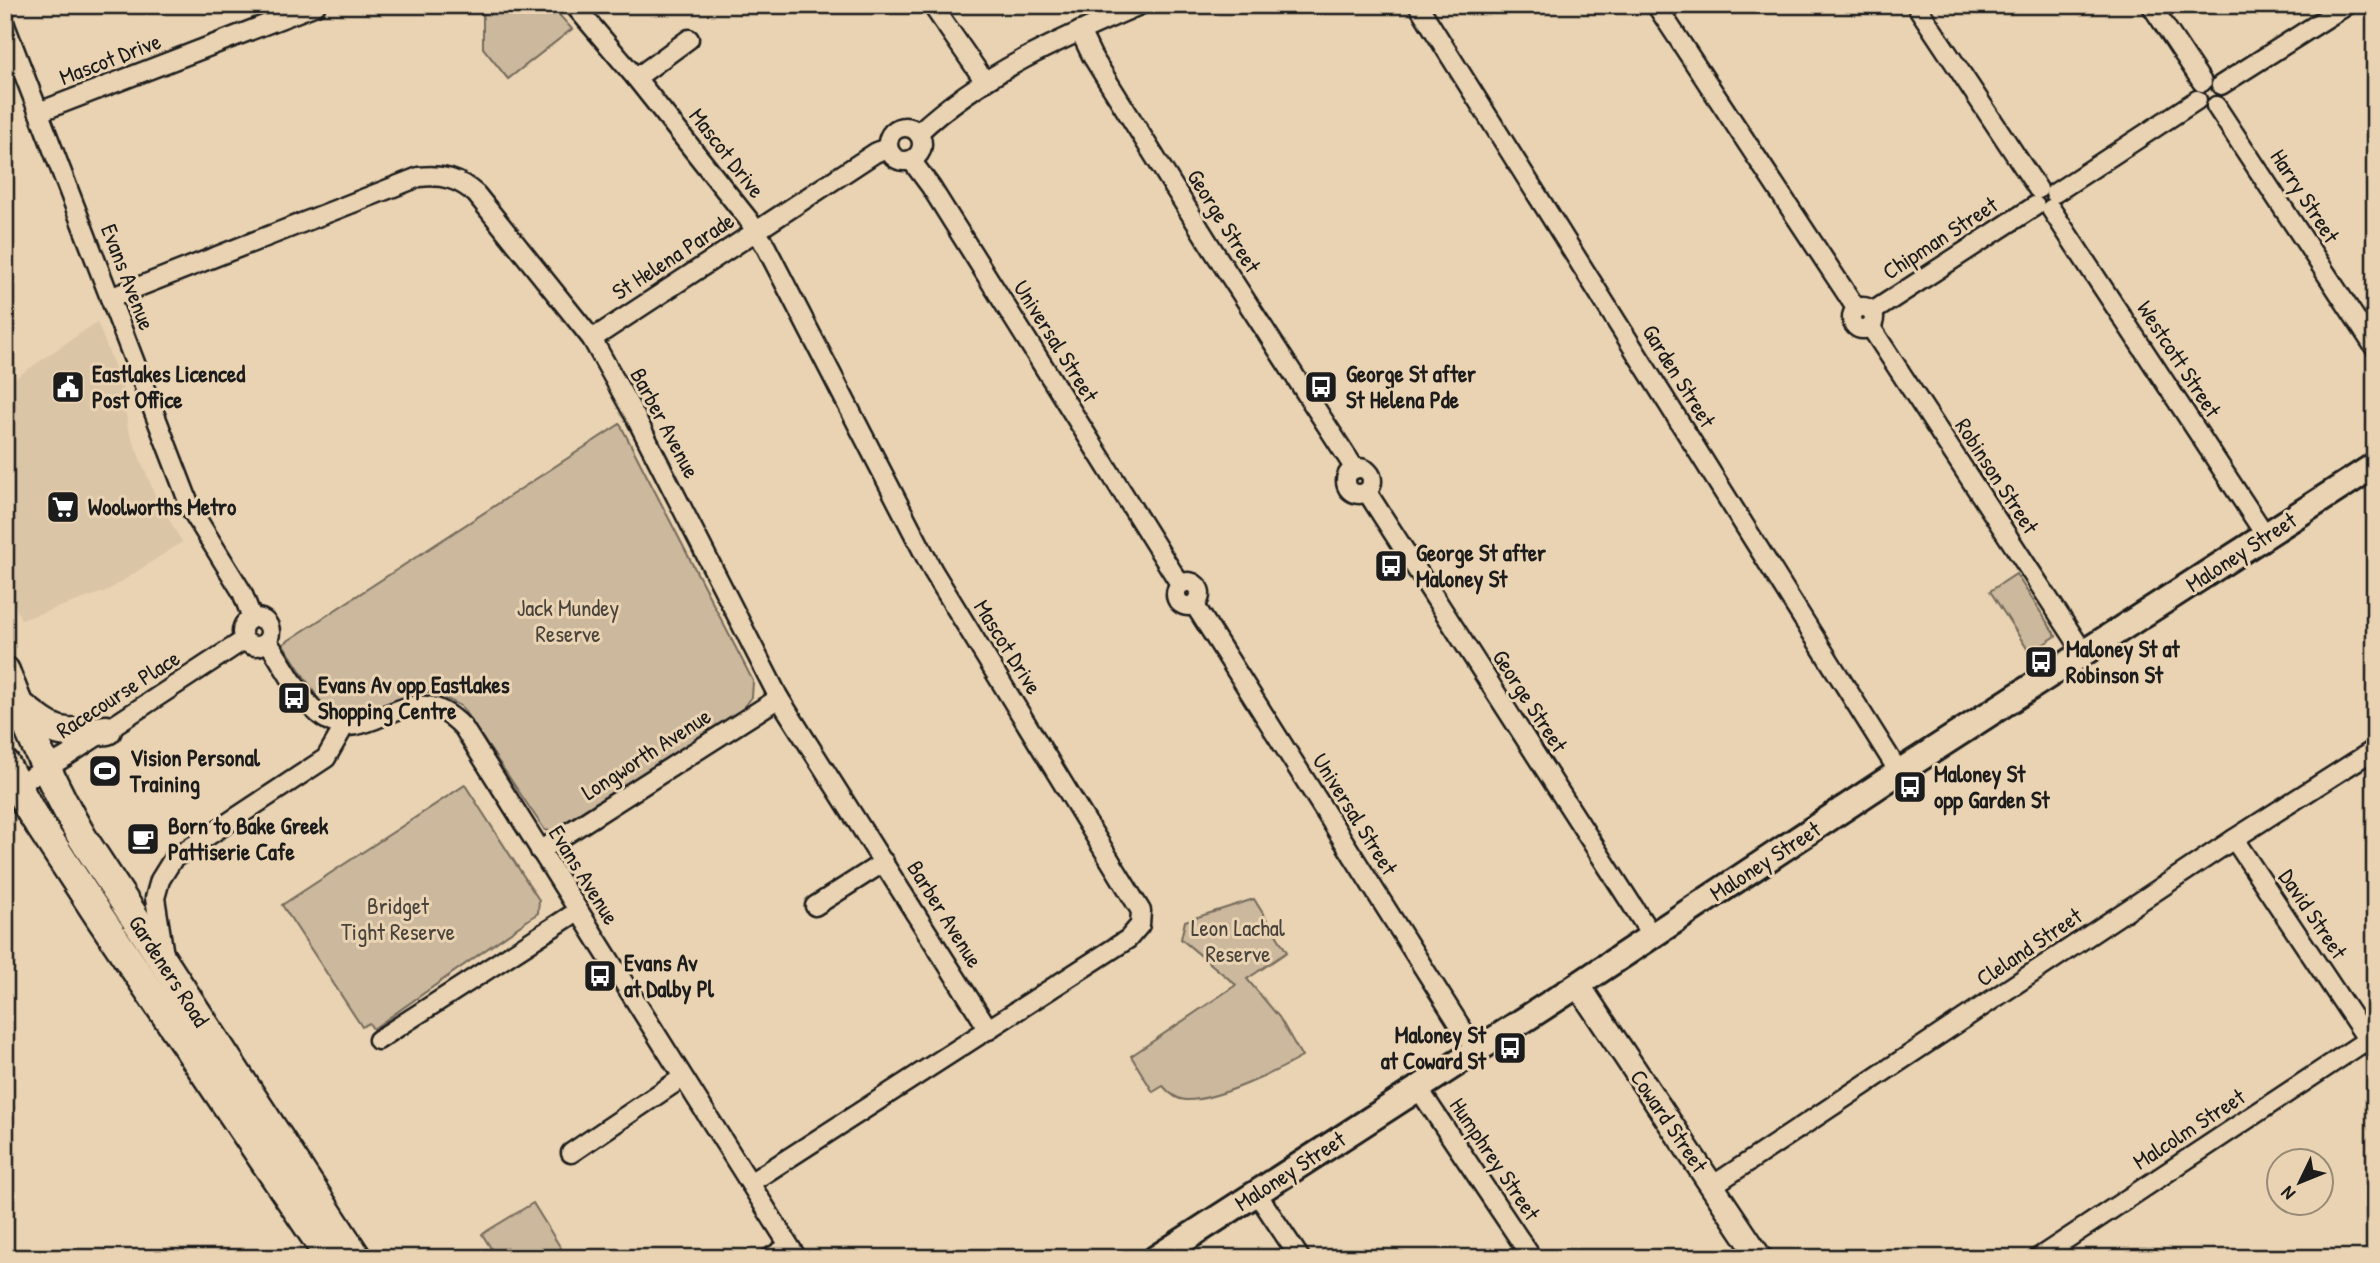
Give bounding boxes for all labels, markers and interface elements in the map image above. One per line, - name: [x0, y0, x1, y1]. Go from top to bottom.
- street label: Mascot Drive: [55, 25, 165, 92]
- street label: Mascot Drive: [682, 101, 772, 204]
- street label: Harry Street: [2264, 143, 2348, 250]
- street label: George Street: [1180, 163, 1269, 279]
- street label: Chipman Street: [1876, 188, 2004, 286]
- street label: St Helena Parade: [606, 205, 740, 307]
- street label: Evans Avenue: [94, 219, 163, 334]
- street label: Universal Street: [1007, 274, 1107, 408]
- street label: Westcott Street: [2130, 295, 2229, 424]
- street label: Garden Street: [1635, 318, 1724, 434]
- place label: Eastlakes Licenced Post Office: [92, 358, 245, 415]
- place label: George St after St Helena Pde: [1346, 358, 1476, 415]
- street label: Barber Avenue: [623, 362, 707, 483]
- public building icon: Eastlakes Licenced Post Office: [49, 368, 87, 406]
- bus stop icon: George St after St Helena Pde: [1302, 368, 1340, 406]
- street label: Robinson Street: [1948, 412, 2047, 540]
- supermarket icon: Woolworths Metro: [44, 488, 82, 526]
- place label: Woolworths Metro: [88, 491, 237, 522]
- street label: Maloney Street: [2179, 504, 2303, 599]
- place label: George St after Maloney St: [1416, 537, 1546, 595]
- bus stop icon: George St after Maloney St: [1372, 547, 1410, 585]
- park label: Jack Mundey Reserve: [517, 592, 619, 649]
- street label: Mascot Drive: [967, 593, 1050, 700]
- place label: Maloney St at Robinson St: [2066, 633, 2180, 690]
- street label: Racecourse Place: [50, 642, 185, 745]
- street label: George Street: [1486, 643, 1576, 759]
- bus stop icon: Maloney St at Robinson St: [2022, 643, 2060, 681]
- place label: Evans Av opp Eastlakes Shopping Centre: [318, 669, 510, 727]
- bus stop icon: Evans Av opp Eastlakes Shopping Centre: [275, 679, 313, 717]
- street label: Longworth Avenue: [575, 700, 716, 807]
- place label: Vision Personal Training: [129, 742, 261, 800]
- street label: Universal Street: [1306, 747, 1406, 881]
- sports icon: Vision Personal Training: [86, 752, 124, 790]
- place label: Maloney St opp Garden St: [1934, 758, 2051, 816]
- bus stop icon: Maloney St opp Garden St: [1891, 768, 1929, 806]
- place label: Born to Bake Greek Pattiserie Cafe: [168, 810, 329, 867]
- street label: Maloney Street: [1703, 813, 1827, 908]
- street label: Evans Avenue: [542, 819, 627, 930]
- cafe icon: Born to Bake Greek Pattiserie Cafe: [124, 820, 162, 858]
- street label: Barber Avenue: [900, 854, 991, 973]
- street label: David Street: [2272, 863, 2355, 966]
- park label: Bridget Tight Reserve: [341, 890, 455, 947]
- street label: Cleland Street: [1970, 899, 2089, 993]
- street label: Gardeners Road: [122, 909, 217, 1033]
- park label: Leon Lachal Reserve: [1191, 912, 1286, 969]
- place label: Evans Av at Dalby Pl: [624, 947, 715, 1005]
- bus stop icon: Evans Av at Dalby Pl: [581, 957, 619, 995]
- place label: Maloney St at Coward St: [1381, 1019, 1487, 1076]
- bus stop icon: Maloney St at Coward St: [1491, 1029, 1529, 1067]
- street label: Coward Street: [1624, 1063, 1716, 1179]
- street label: Malcolm Street: [2127, 1080, 2252, 1176]
- street label: Humphrey Street: [1443, 1091, 1548, 1227]
- street label: Maloney Street: [1228, 1123, 1352, 1218]
- north arrow: [2264, 1148, 2334, 1218]
- text: N: [2275, 1181, 2301, 1206]

